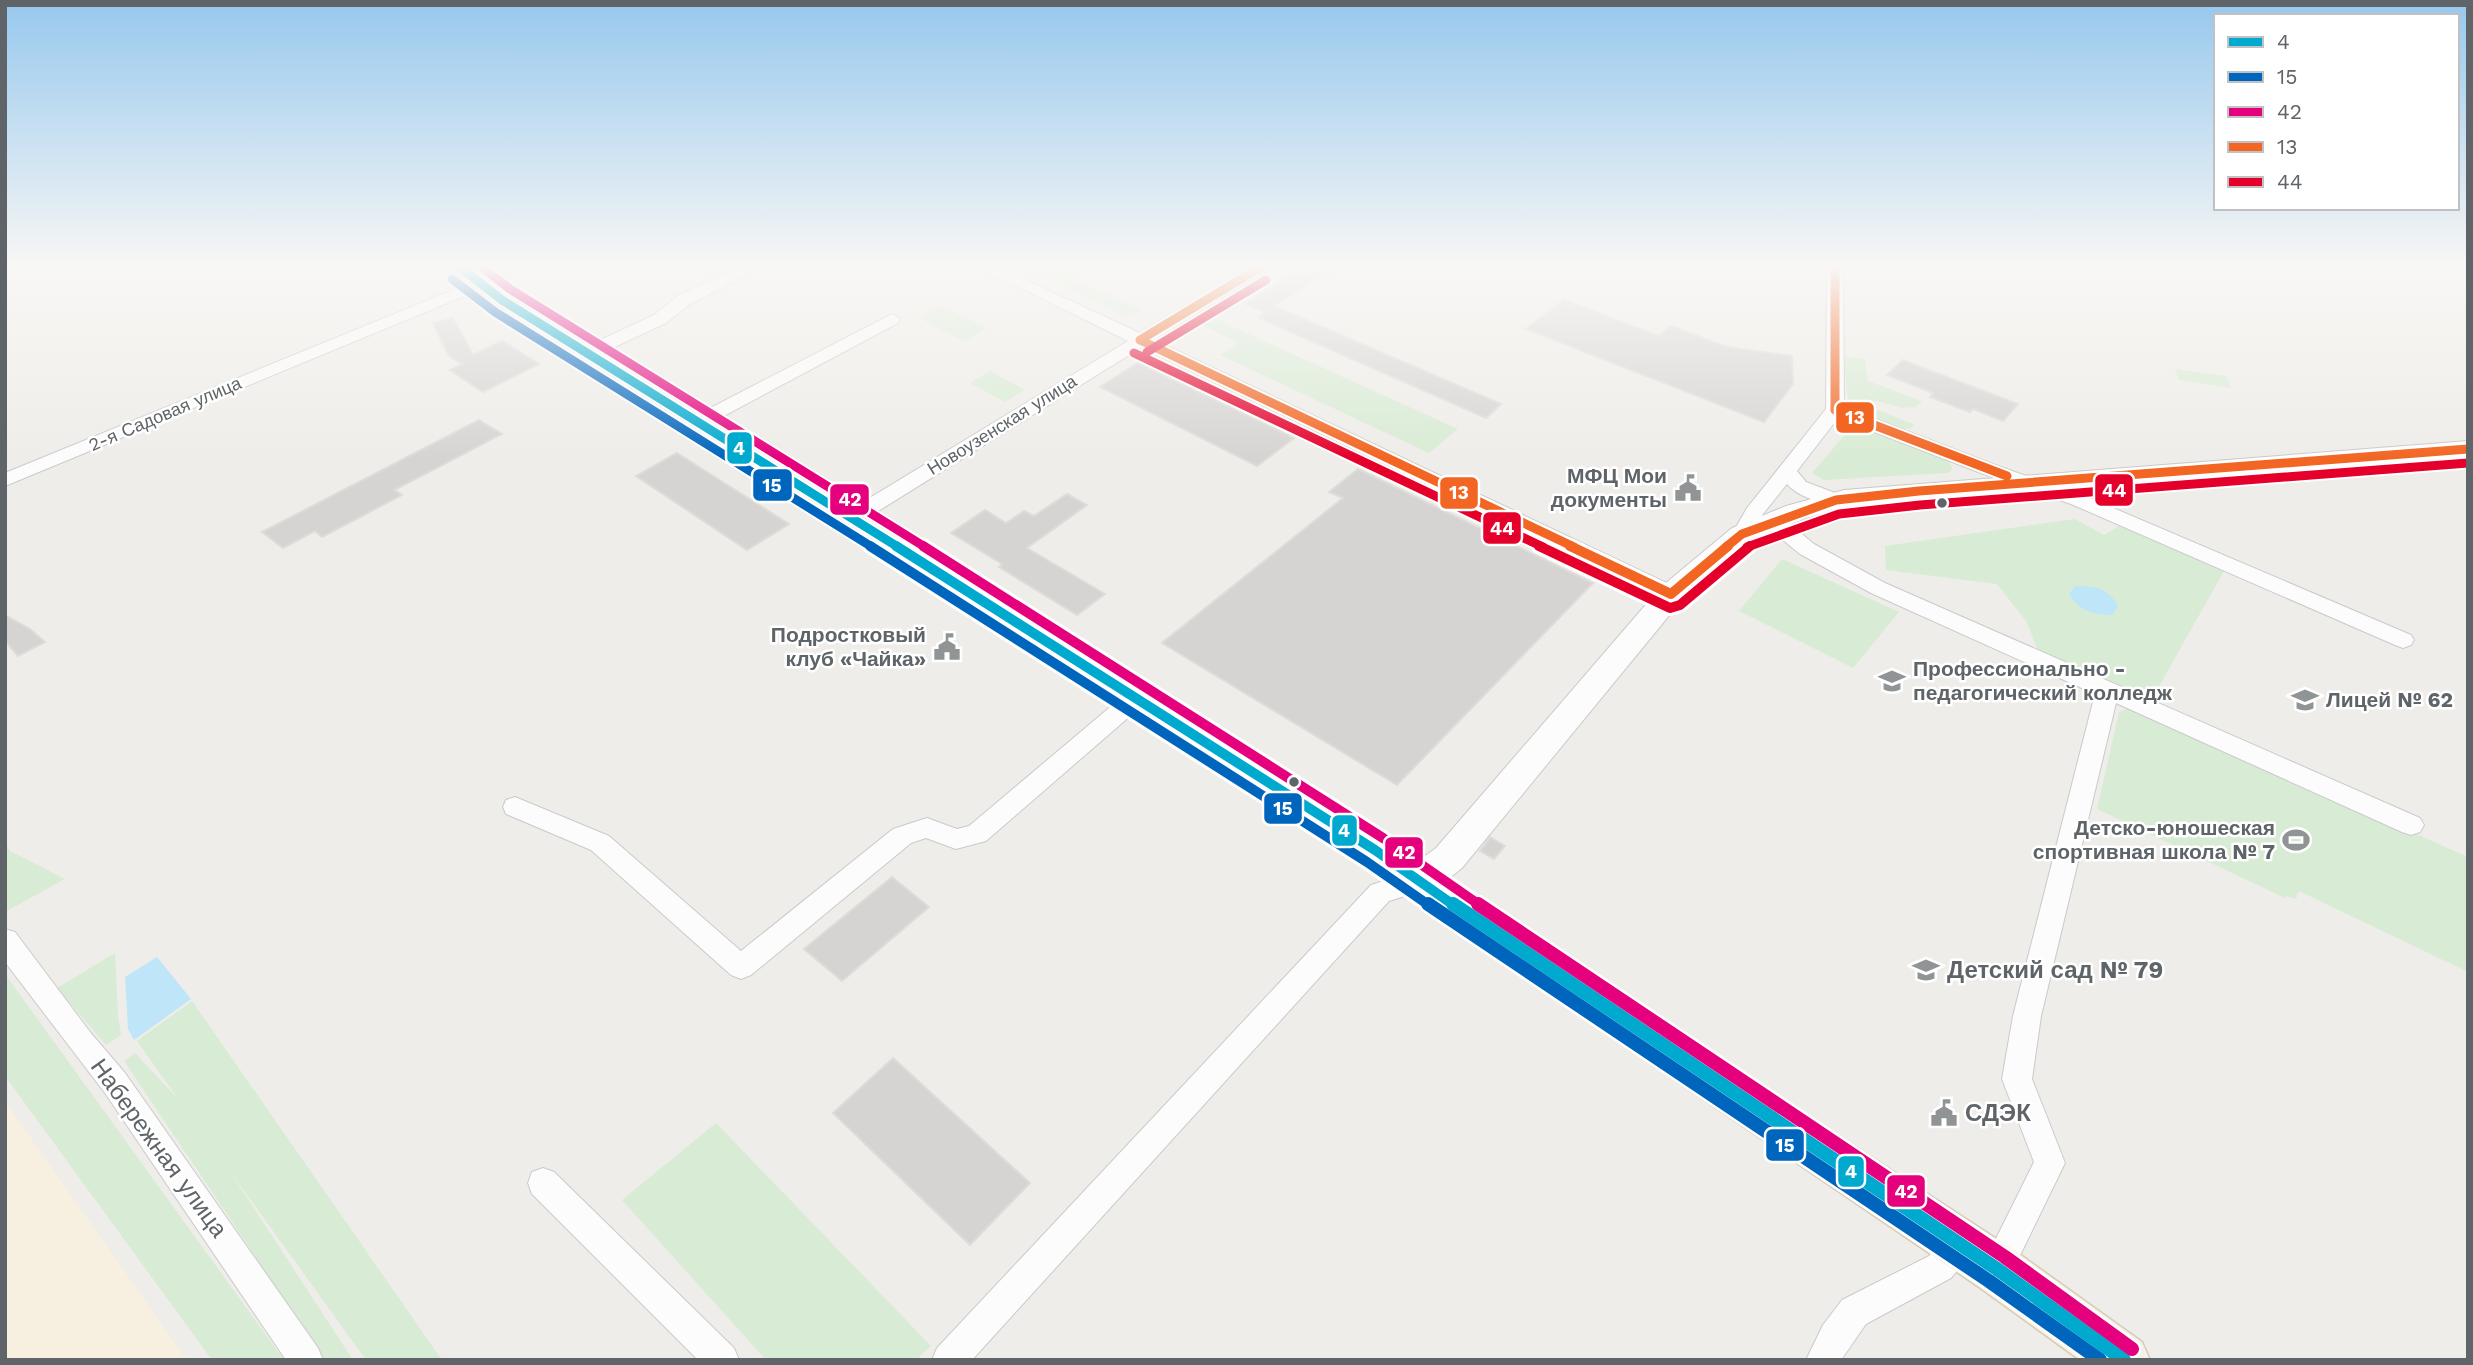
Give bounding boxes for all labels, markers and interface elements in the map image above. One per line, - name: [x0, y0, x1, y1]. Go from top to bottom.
- legend: [2214, 14, 2459, 210]
- text: 4: [2277, 29, 2290, 54]
- text: 15: [2277, 64, 2297, 89]
- text: 42: [2277, 99, 2302, 124]
- text: 13: [2277, 134, 2297, 159]
- text: 44: [2277, 169, 2303, 194]
- street label: Новоузенская улица: [923, 370, 1081, 479]
- street label: 2-я Садовая улица: [85, 372, 245, 455]
- line badge: 13: [1835, 401, 1875, 434]
- text: 13: [1845, 406, 1865, 429]
- line badge: 4: [726, 431, 753, 465]
- text: 4: [733, 437, 745, 460]
- place label: МФЦ Мои документы: [1551, 463, 1667, 512]
- line badge: 15: [752, 468, 793, 502]
- public building icon: МФЦ Мои документы: [1673, 473, 1703, 503]
- line badge: 44: [2094, 473, 2134, 507]
- text: 15: [762, 474, 782, 497]
- line badge: 13: [1439, 476, 1479, 510]
- text: 44: [2102, 479, 2126, 502]
- text: 13: [1449, 481, 1469, 504]
- line badge: 42: [829, 483, 870, 516]
- text: 42: [838, 488, 862, 511]
- unlabelled marker: [1935, 496, 1949, 510]
- line badge: 44: [1482, 511, 1522, 545]
- text: 44: [1490, 517, 1514, 540]
- place label: Подростковый клуб «Чайка»: [771, 622, 926, 671]
- public building icon: Подростковый клуб «Чайка»: [932, 632, 962, 662]
- place label: Профессионально - педагогический колледж: [1913, 656, 2173, 705]
- school or university icon: Профессионально - педагогический колледж: [1877, 666, 1907, 696]
- school or university icon: Лицей № 62: [2290, 685, 2320, 715]
- place label: Лицей № 62: [2326, 687, 2453, 712]
- unlabelled marker: [1287, 775, 1301, 789]
- line badge: 15: [1263, 792, 1303, 825]
- text: 15: [1273, 797, 1293, 820]
- line badge: 4: [1331, 814, 1358, 847]
- place label: Детско-юношеская спортивная школа № 7: [2033, 815, 2275, 864]
- text: 4: [1338, 819, 1350, 842]
- sports icon: Детско-юношеская спортивная школа № 7: [2281, 825, 2311, 855]
- line badge: 42: [1384, 836, 1424, 869]
- text: 42: [1392, 841, 1416, 864]
- school or university icon: Детский сад № 79: [1911, 955, 1941, 985]
- place label: Детский сад № 79: [1947, 956, 2163, 984]
- street label: Набережная улица: [85, 1053, 234, 1243]
- public building icon: СДЭК: [1929, 1098, 1959, 1128]
- place label: СДЭК: [1965, 1099, 2031, 1127]
- line badge: 15: [1765, 1128, 1805, 1162]
- text: 15: [1775, 1134, 1795, 1157]
- line badge: 4: [1837, 1155, 1865, 1188]
- text: 4: [1845, 1160, 1857, 1183]
- line badge: 42: [1886, 1174, 1926, 1208]
- text: 42: [1894, 1180, 1918, 1203]

